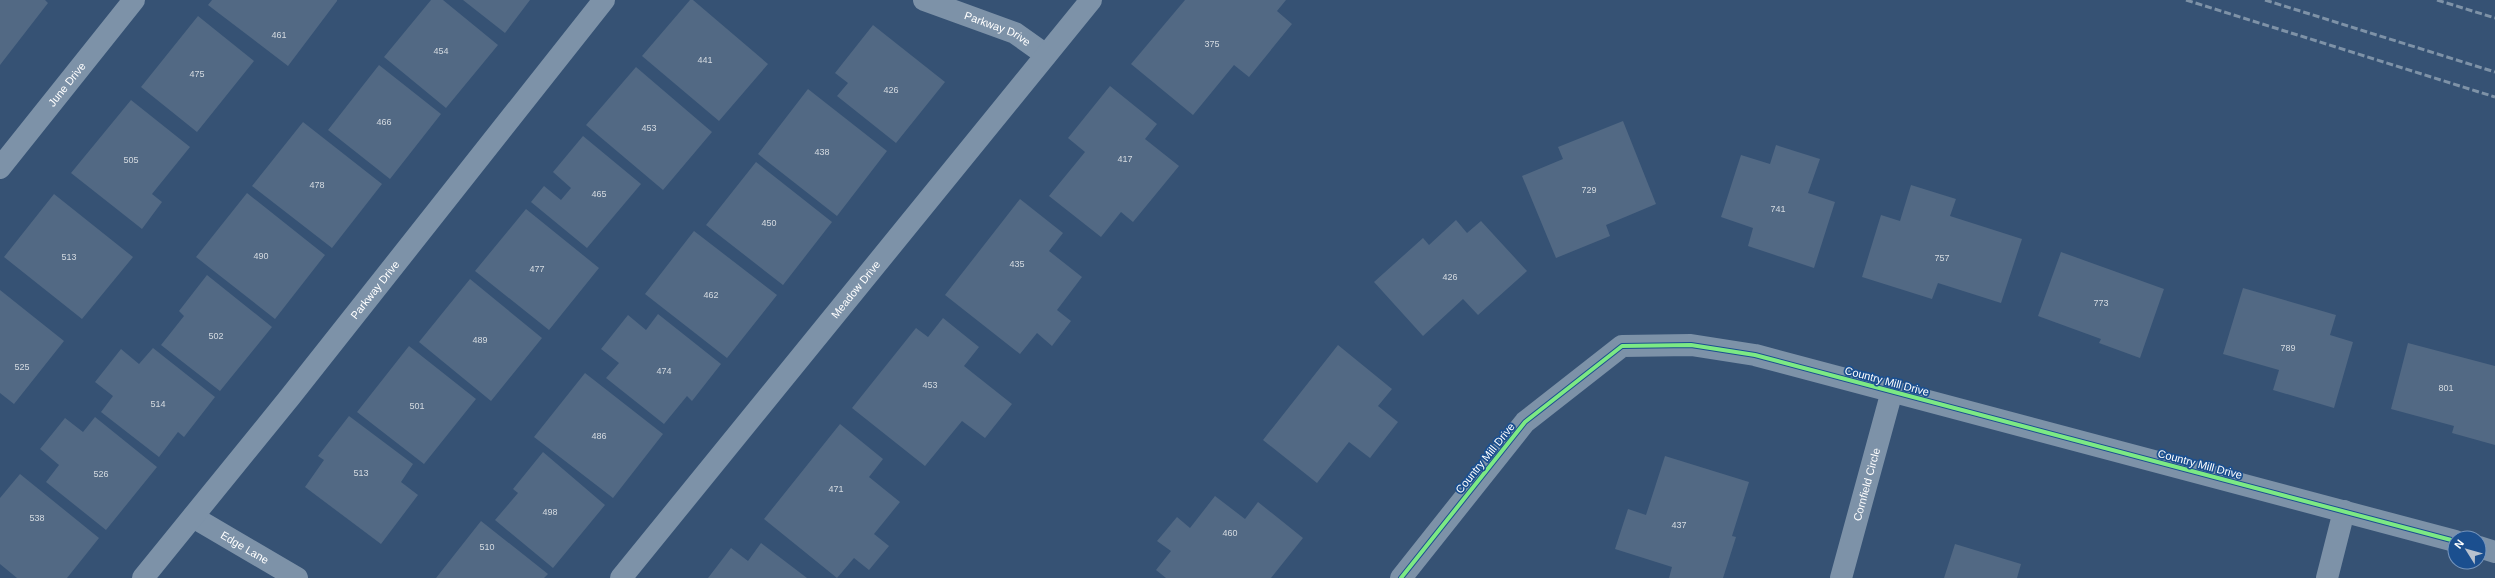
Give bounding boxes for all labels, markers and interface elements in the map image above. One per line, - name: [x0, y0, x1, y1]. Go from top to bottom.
- street label: Parkway Drive: [963, 9, 1033, 48]
- house number: 461: [271, 30, 287, 40]
- house number: 375: [1204, 39, 1220, 49]
- house number: 454: [433, 46, 449, 56]
- house number: 441: [697, 55, 713, 65]
- street label: June Drive: [46, 60, 88, 109]
- house number: 475: [189, 69, 205, 79]
- house number: 426: [883, 85, 899, 95]
- house number: 466: [376, 117, 392, 127]
- house number: 453: [641, 123, 657, 133]
- house number: 438: [814, 147, 830, 157]
- house number: 417: [1117, 154, 1133, 164]
- house number: 505: [123, 155, 139, 165]
- house number: 478: [309, 180, 325, 190]
- house number: 729: [1581, 185, 1597, 195]
- house number: 465: [591, 189, 607, 199]
- house number: 741: [1770, 204, 1786, 214]
- house number: 450: [761, 218, 777, 228]
- house number: 490: [253, 251, 269, 261]
- house number: 513: [61, 252, 77, 262]
- house number: 757: [1934, 253, 1950, 263]
- street label: Parkway Drive: [348, 258, 402, 321]
- street label: Meadow Drive: [829, 258, 883, 320]
- house number: 435: [1009, 259, 1025, 269]
- house number: 477: [529, 264, 545, 274]
- house number: 426: [1442, 272, 1458, 282]
- house number: 462: [703, 290, 719, 300]
- house number: 773: [2093, 298, 2109, 308]
- house number: 502: [208, 331, 224, 341]
- house number: 489: [472, 335, 488, 345]
- house number: 789: [2280, 343, 2296, 353]
- house number: 525: [14, 362, 30, 372]
- street label: Country Mill Drive: [1844, 364, 1930, 398]
- house number: 474: [656, 366, 672, 376]
- house number: 453: [922, 380, 938, 390]
- house number: 801: [2438, 383, 2454, 393]
- house number: 514: [150, 399, 166, 409]
- house number: 501: [409, 401, 425, 411]
- street label: Country Mill Drive: [1453, 420, 1517, 496]
- house number: 486: [591, 431, 607, 441]
- street label: Cornfield Circle: [1851, 447, 1882, 522]
- street label: Country Mill Drive: [2157, 447, 2243, 481]
- house number: 513: [353, 468, 369, 478]
- house number: 526: [93, 469, 109, 479]
- house number: 471: [828, 484, 844, 494]
- house number: 498: [542, 507, 558, 517]
- house number: 538: [29, 513, 45, 523]
- house number: 437: [1671, 520, 1687, 530]
- house number: 460: [1222, 528, 1238, 538]
- street label: Edge Lane: [219, 529, 271, 566]
- north arrow: [2447, 530, 2487, 570]
- text: N: [2452, 537, 2466, 551]
- house number: 510: [479, 542, 495, 552]

